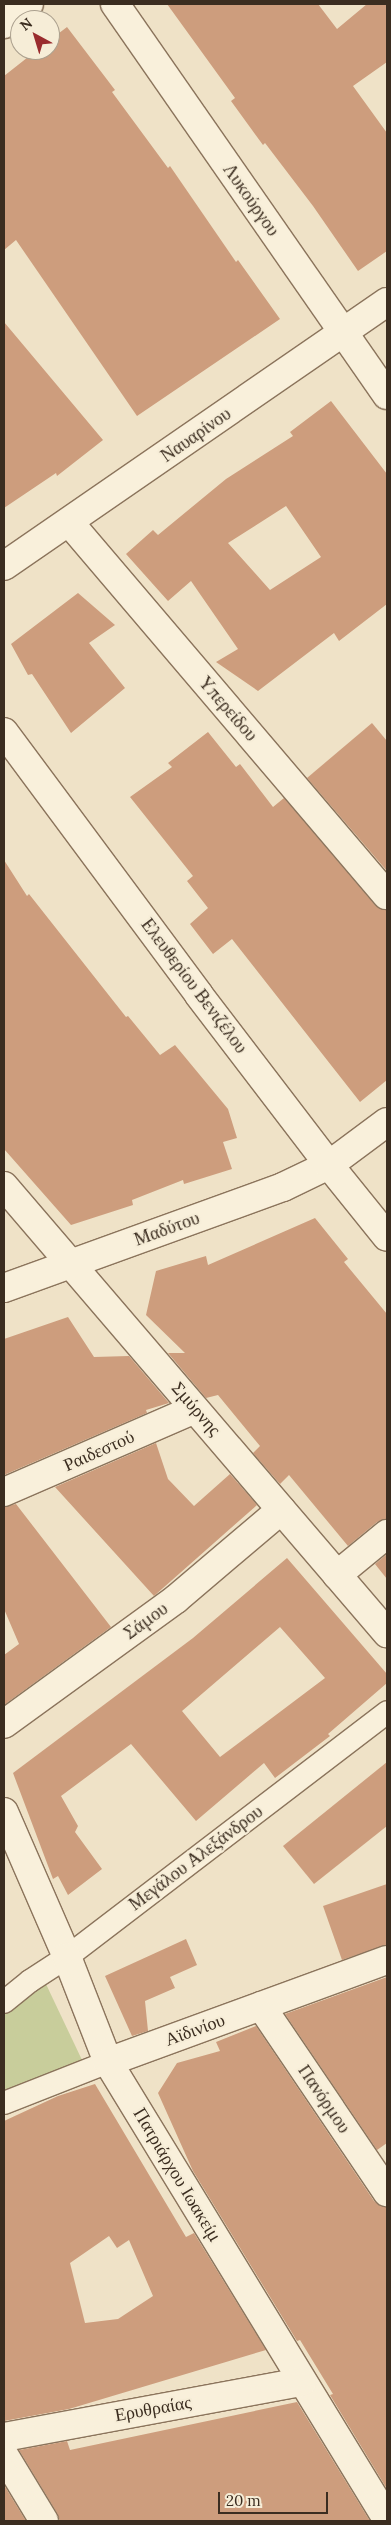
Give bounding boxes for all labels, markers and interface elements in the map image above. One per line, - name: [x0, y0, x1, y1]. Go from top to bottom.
- north arrow: [10, 10, 60, 60]
- text: N: [16, 14, 36, 35]
- street label: Λυκούργου: [218, 160, 284, 240]
- street label: Ναυαρίνου: [157, 403, 235, 467]
- street label: Υπερείδου: [194, 672, 262, 746]
- street label: Ελευθερίου Βενιζέλου: [136, 914, 252, 1058]
- street label: Μαδύτου: [131, 1207, 203, 1251]
- street label: Σμύρνης: [167, 1378, 225, 1440]
- street label: Ραιδεστού: [60, 1426, 138, 1476]
- street label: Σάμου: [120, 1598, 172, 1644]
- street label: Μεγάλου Αλεξάνδρου: [125, 1801, 267, 1915]
- street label: Αϊδινίου: [162, 2009, 228, 2051]
- street label: Πανόρμου: [293, 2061, 355, 2137]
- street label: Πατριάρχου Ιωακείμ: [128, 2104, 226, 2246]
- street label: Ερυθραίας: [113, 2392, 193, 2426]
- scale bar: [221, 2482, 331, 2514]
- text: 20 m: [226, 2491, 261, 2510]

